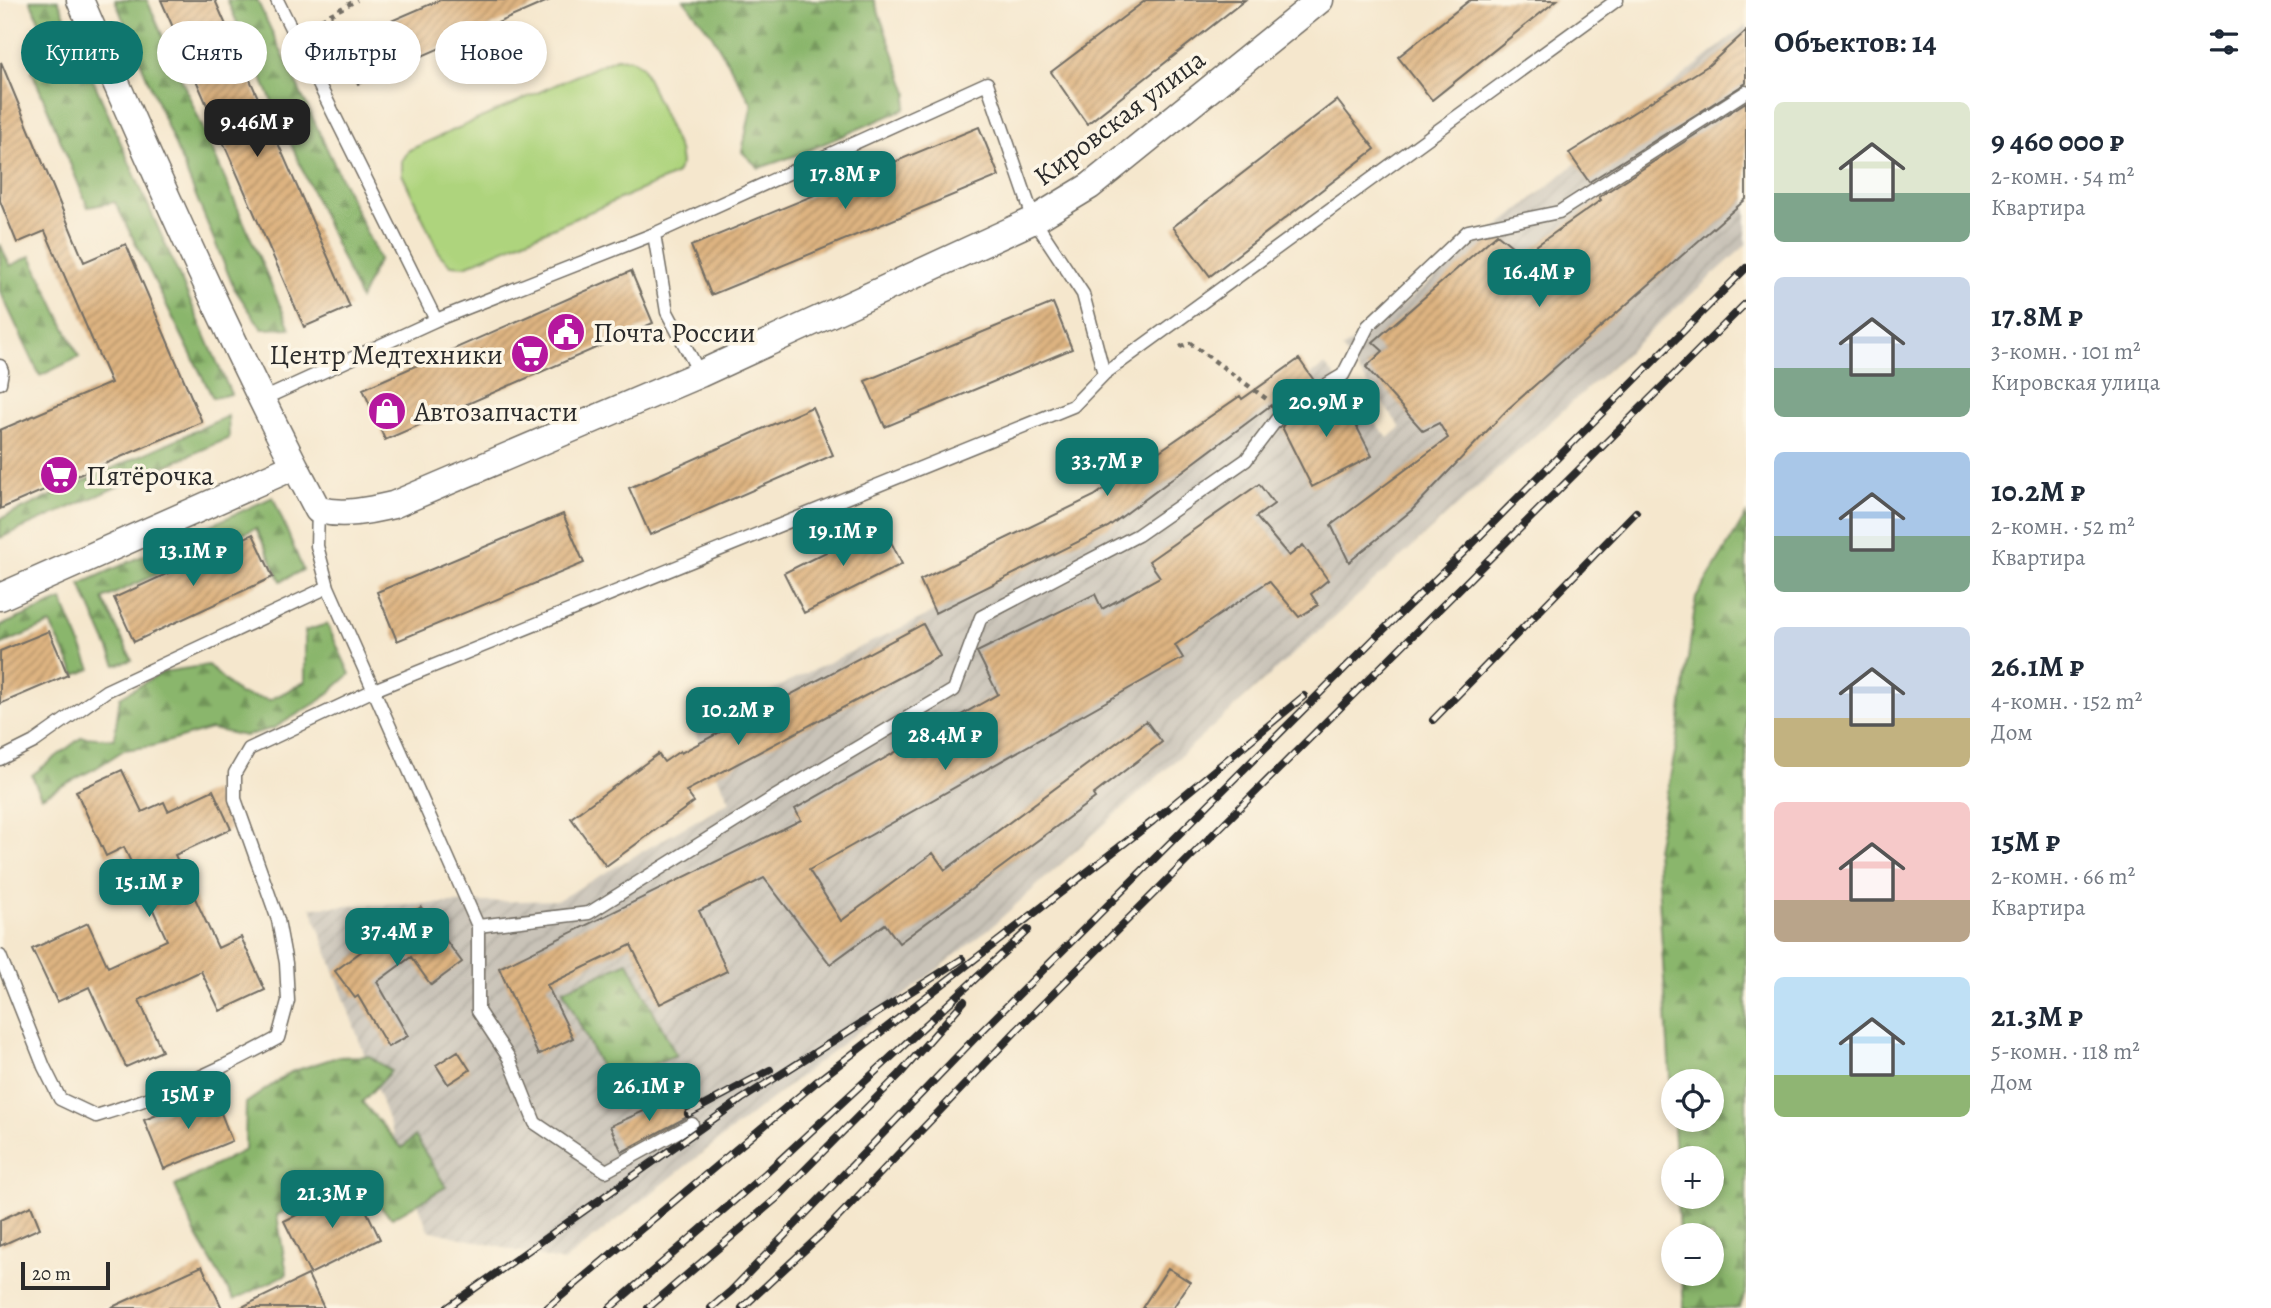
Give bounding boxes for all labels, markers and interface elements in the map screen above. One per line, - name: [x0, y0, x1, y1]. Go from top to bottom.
- chip: Купить: [21, 21, 143, 84]
- chip: Снять: [157, 21, 267, 84]
- chip: Фильтры: [281, 21, 421, 84]
- chip: Новое: [435, 21, 547, 84]
- text: Объектов: 14: [1774, 22, 1936, 62]
- icon: filters: [2205, 23, 2243, 61]
- street label: Кировская улица: [1026, 41, 1213, 195]
- pin: 9.46M ₽: [192, 100, 322, 159]
- text: 9.46M ₽: [220, 106, 294, 137]
- text: 9 460 000 ₽: [1991, 121, 2124, 161]
- icon: home: [1830, 130, 1914, 214]
- pin: 17.8M ₽: [780, 152, 910, 211]
- text: 17.8M ₽: [810, 158, 880, 189]
- text: 2-комн. · 54 m²: [1991, 161, 2134, 192]
- text: Квартира: [1991, 192, 2086, 223]
- pin: 16.4M ₽: [1474, 250, 1604, 309]
- text: 16.4M ₽: [1503, 256, 1575, 287]
- text: 17.8M ₽: [1991, 296, 2083, 336]
- icon: home: [1830, 305, 1914, 389]
- public building icon: Почта России: [545, 311, 587, 353]
- place label: Почта России: [593, 314, 756, 352]
- supermarket icon: Центр Медтехники: [509, 333, 551, 375]
- place label: Центр Медтехники: [270, 336, 503, 374]
- text: 3-комн. · 101 m²: [1991, 336, 2141, 367]
- text: Кировская улица: [1991, 367, 2160, 398]
- pin: 20.9M ₽: [1261, 380, 1391, 439]
- text: 20.9M ₽: [1289, 386, 1363, 417]
- shop icon: Автозапчасти: [366, 390, 408, 432]
- place label: Автозапчасти: [413, 393, 578, 431]
- pin: 33.7M ₽: [1042, 438, 1172, 498]
- text: 33.7M ₽: [1072, 445, 1142, 476]
- supermarket icon: Пятёрочка: [38, 454, 80, 496]
- place label: Пятёрочка: [86, 457, 214, 495]
- text: 10.2M ₽: [1991, 471, 2085, 511]
- icon: home: [1830, 480, 1914, 564]
- pin: 19.1M ₽: [778, 508, 908, 568]
- text: 2-комн. · 52 m²: [1991, 511, 2135, 542]
- text: 19.1M ₽: [809, 515, 877, 546]
- pin: 13.1M ₽: [128, 528, 258, 588]
- text: 13.1M ₽: [159, 535, 227, 566]
- text: Квартира: [1991, 542, 2086, 573]
- text: 26.1M ₽: [1991, 646, 2084, 686]
- icon: home: [1830, 655, 1914, 739]
- text: 4-комн. · 152 m²: [1991, 686, 2142, 717]
- pin: 10.2M ₽: [673, 688, 803, 747]
- text: 10.2M ₽: [702, 694, 774, 725]
- pin: 28.4M ₽: [880, 712, 1010, 772]
- text: Дом: [1991, 717, 2033, 748]
- text: 28.4M ₽: [908, 719, 982, 750]
- text: 15M ₽: [1991, 821, 2060, 861]
- icon: home: [1830, 830, 1914, 914]
- pin: 15.1M ₽: [84, 860, 214, 919]
- text: 2-комн. · 66 m²: [1991, 861, 2135, 892]
- text: 15.1M ₽: [115, 866, 183, 897]
- text: Квартира: [1991, 892, 2086, 923]
- pin: 37.4M ₽: [332, 908, 462, 968]
- text: 37.4M ₽: [361, 915, 433, 946]
- text: 21.3M ₽: [1991, 996, 2083, 1036]
- icon: home: [1830, 1005, 1914, 1089]
- text: 5-комн. · 118 m²: [1991, 1036, 2140, 1067]
- pin: 26.1M ₽: [584, 1064, 714, 1123]
- text: Дом: [1991, 1067, 2033, 1098]
- map controls: [1661, 1069, 1724, 1286]
- button: locate: [1661, 1069, 1724, 1132]
- text: 26.1M ₽: [613, 1070, 685, 1101]
- pin: 15M ₽: [139, 1072, 237, 1131]
- text: 15M ₽: [161, 1078, 215, 1109]
- button: +: [1661, 1146, 1724, 1209]
- pin: 21.3M ₽: [267, 1170, 397, 1230]
- text: 21.3M ₽: [297, 1177, 367, 1208]
- button: −: [1661, 1223, 1724, 1286]
- scale bar: [21, 1259, 110, 1291]
- text: 20 m: [32, 1261, 71, 1287]

